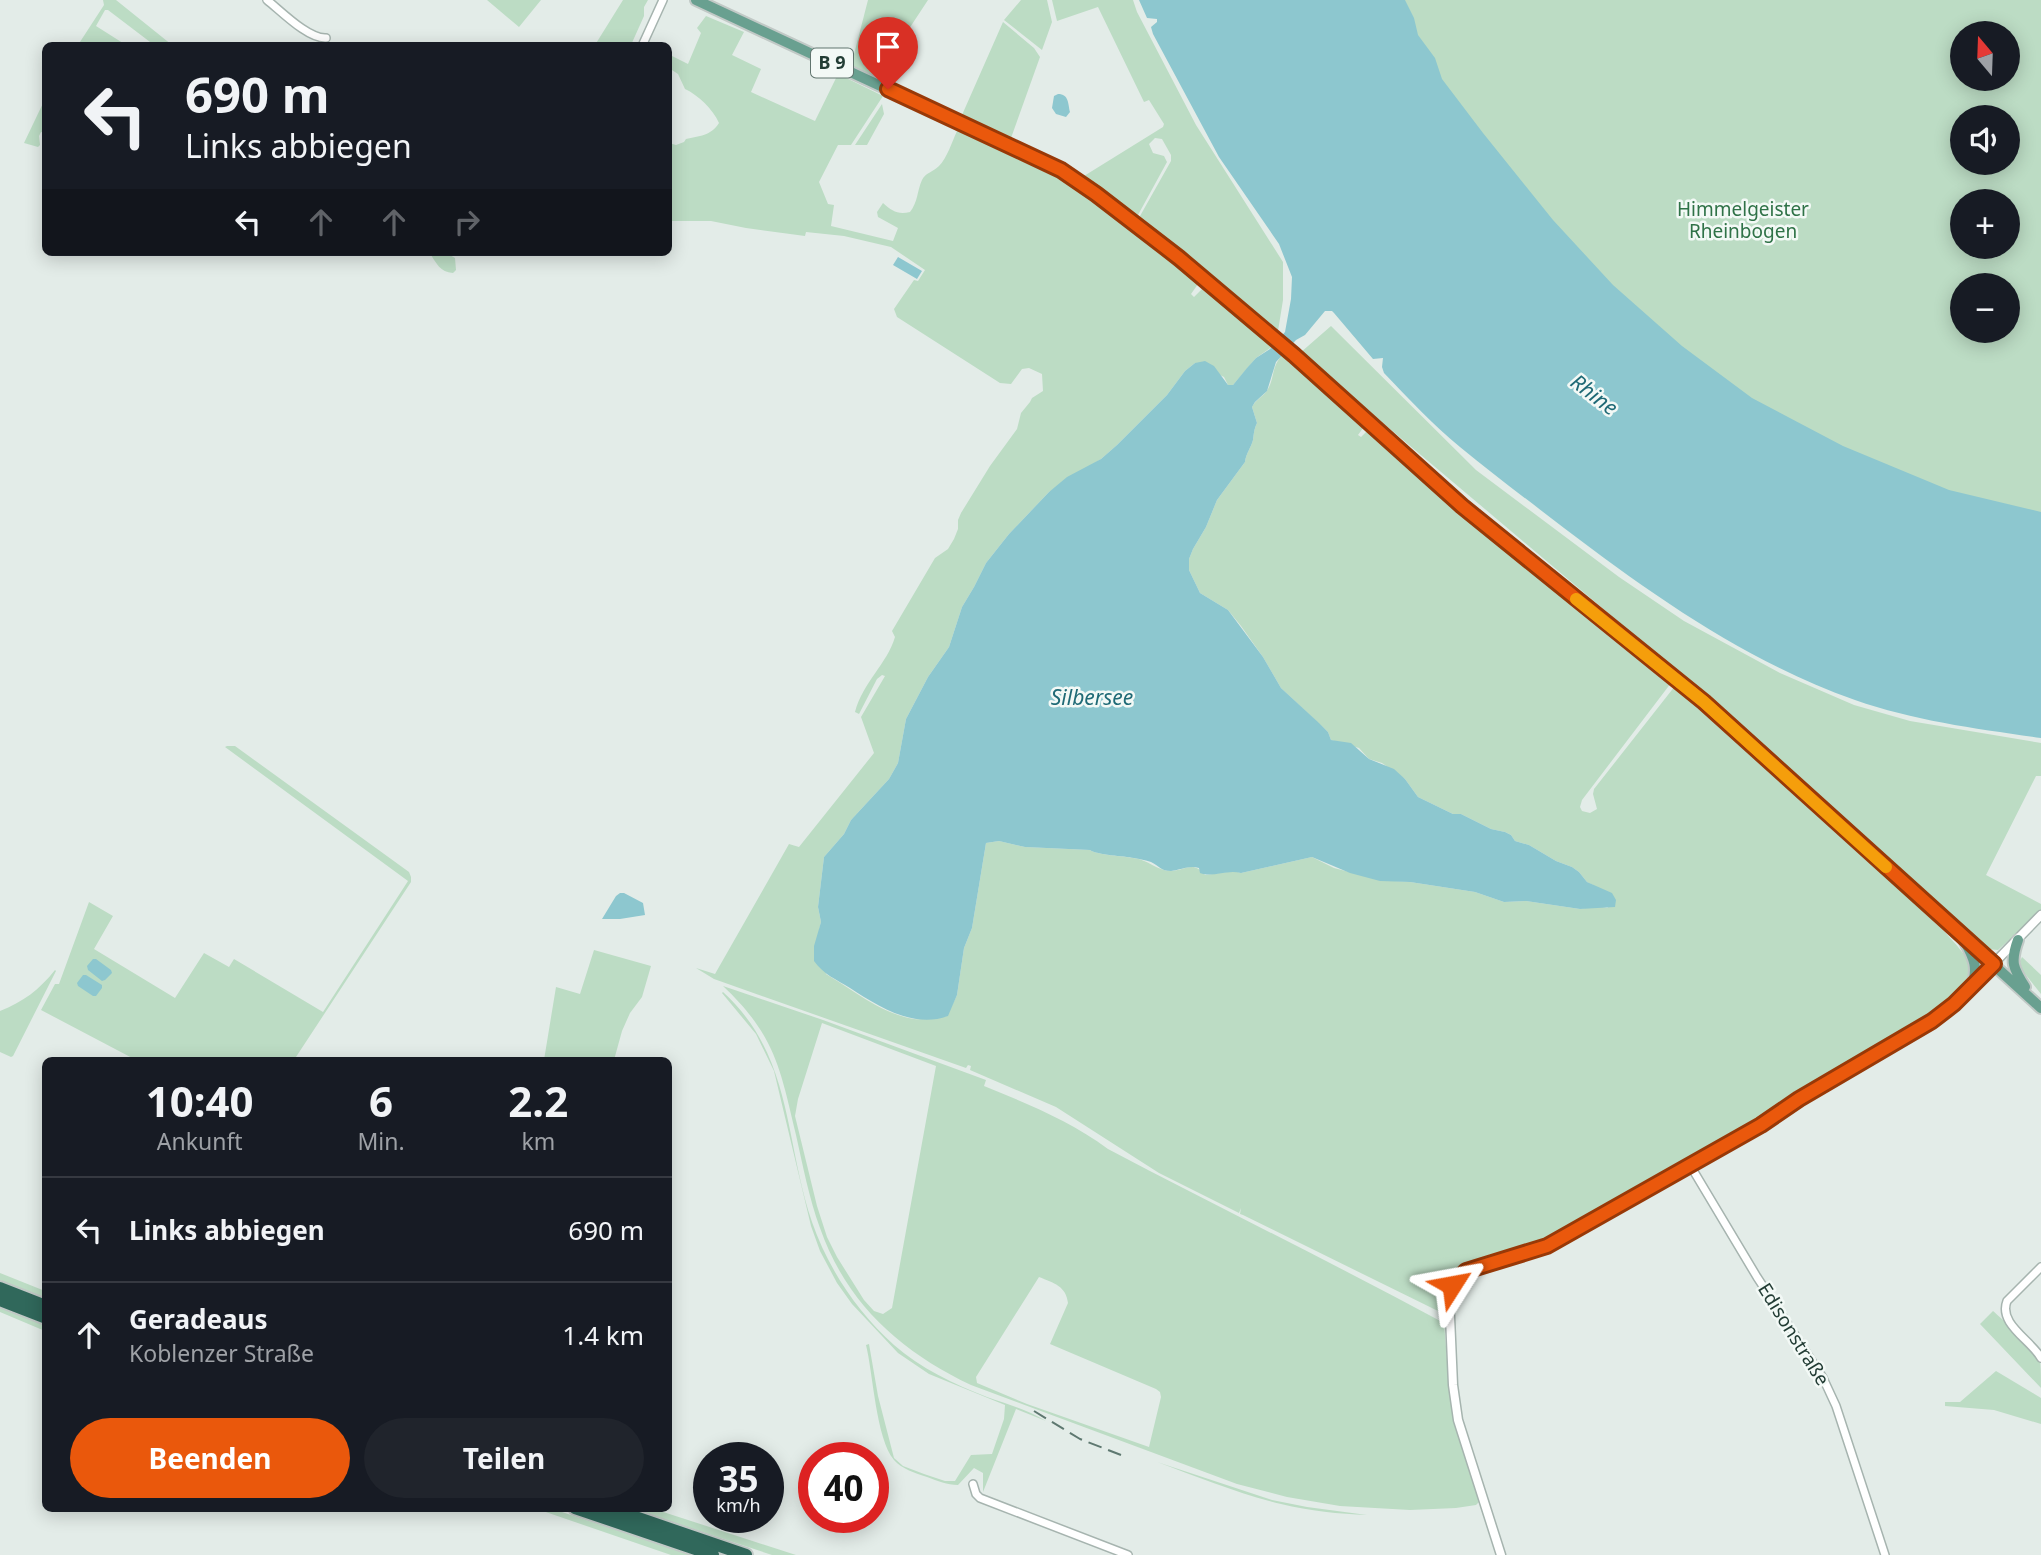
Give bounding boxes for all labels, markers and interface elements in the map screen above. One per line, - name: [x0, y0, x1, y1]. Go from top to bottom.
- pin: [858, 17, 918, 89]
- north arrow: [1950, 21, 2020, 91]
- map controls: [1950, 21, 2020, 343]
- icon: arrive: [869, 28, 907, 66]
- road number: B 9: [811, 48, 853, 78]
- text: 690 m: [185, 61, 330, 127]
- icon: left: [70, 70, 161, 161]
- button: sound: [1950, 105, 2020, 175]
- text: Links abbiegen: [185, 124, 412, 167]
- button: +: [1950, 189, 2020, 259]
- park label: Himmelgeister Rheinbogen: [1677, 196, 1809, 244]
- icon: left: [229, 203, 267, 241]
- icon: ahead: [302, 203, 340, 241]
- icon: ahead: [375, 203, 413, 241]
- icon: right: [448, 203, 486, 241]
- button: −: [1950, 273, 2020, 343]
- water label: Rhine: [1565, 367, 1624, 421]
- water label: Silbersee: [1051, 683, 1133, 711]
- text: 10:40: [146, 1072, 254, 1129]
- text: 6: [369, 1072, 393, 1129]
- text: 2.2: [508, 1072, 568, 1129]
- text: Ankunft: [157, 1125, 243, 1157]
- text: Min.: [357, 1125, 405, 1157]
- text: km: [521, 1125, 555, 1157]
- icon: left: [70, 1211, 108, 1249]
- text: Links abbiegen: [129, 1212, 325, 1248]
- text: 690 m: [568, 1212, 644, 1248]
- position arrow: [1415, 1248, 1489, 1322]
- street label: Edisonstraße: [1752, 1278, 1836, 1390]
- text: Geradeaus: [129, 1301, 268, 1337]
- icon: ahead: [70, 1316, 108, 1354]
- text: 1.4 km: [562, 1317, 644, 1353]
- text: Koblenzer Straße: [129, 1337, 314, 1369]
- button: Beenden: [70, 1418, 350, 1498]
- button: Teilen: [364, 1418, 644, 1498]
- speed limit sign: 40: [798, 1442, 889, 1533]
- text: 35: [718, 1455, 759, 1502]
- text: km/h: [716, 1493, 761, 1517]

